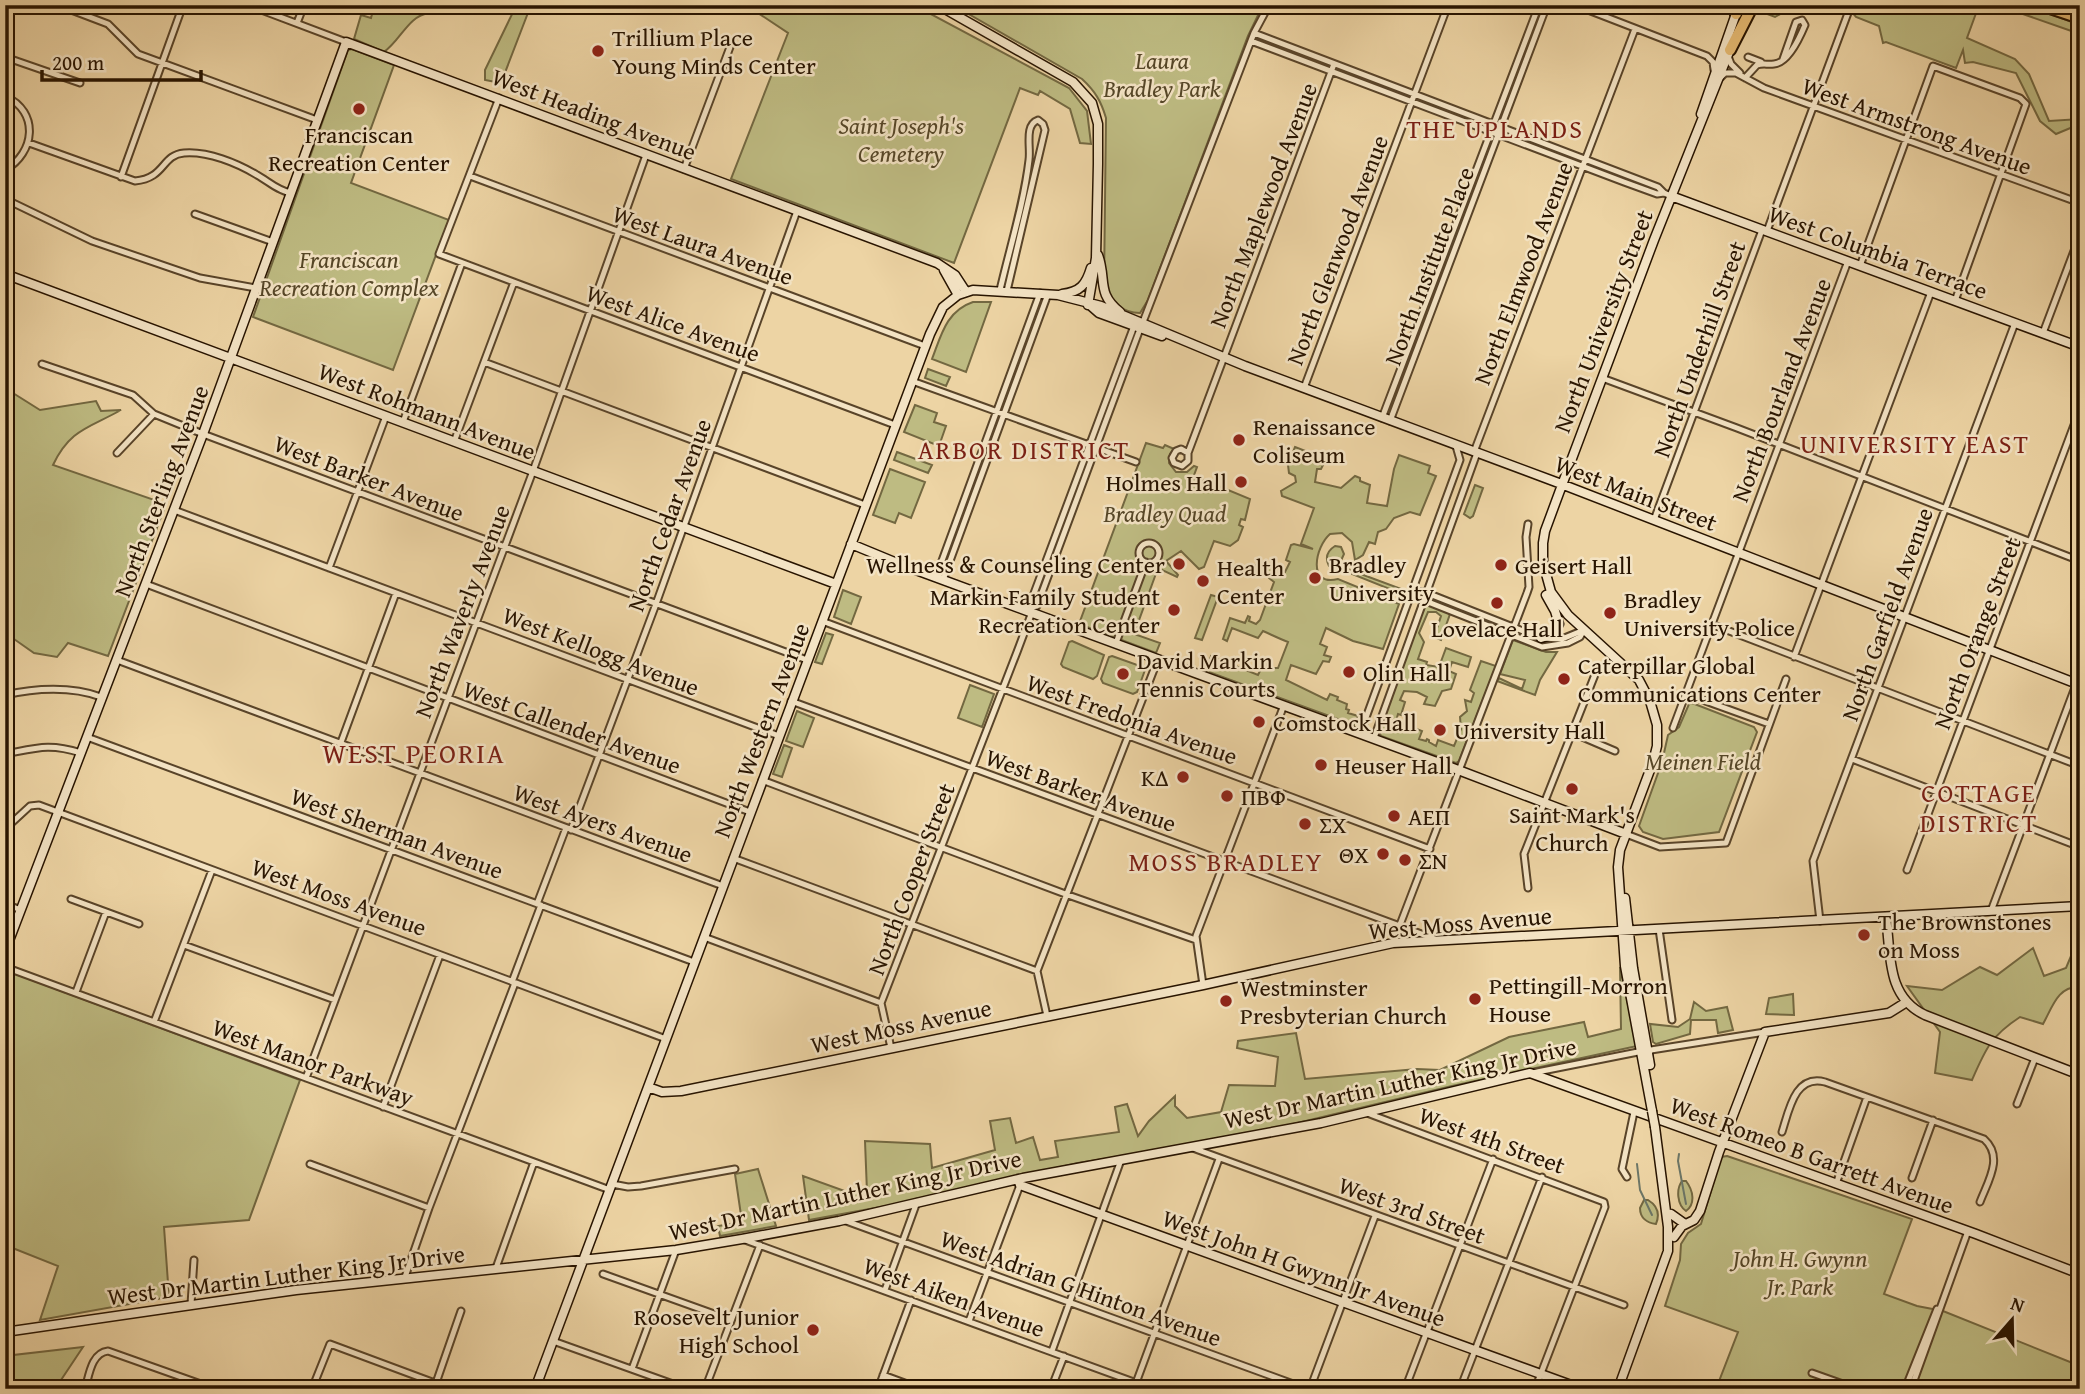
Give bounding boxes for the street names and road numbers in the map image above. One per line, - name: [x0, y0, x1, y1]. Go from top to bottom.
- street label: West Heading Avenue: [487, 59, 701, 169]
- street label: West Armstrong Avenue: [1797, 68, 2037, 184]
- street label: North Maplewood Avenue: [1200, 77, 1326, 333]
- street label: North Glenwood Avenue: [1277, 130, 1397, 370]
- street label: North Elmwood Avenue: [1464, 156, 1582, 390]
- street label: North Institute Place: [1375, 162, 1483, 370]
- street label: West Laura Avenue: [608, 196, 798, 294]
- street label: West Columbia Terrace: [1763, 196, 1993, 308]
- street label: North University Street: [1544, 204, 1662, 438]
- street label: North Underhill Street: [1644, 235, 1755, 462]
- street label: North Bourland Avenue: [1722, 273, 1840, 507]
- street label: West Alice Avenue: [581, 275, 765, 371]
- street label: West Rohmann Avenue: [313, 353, 541, 469]
- street label: North Sterling Avenue: [104, 380, 218, 602]
- street label: North Cedar Avenue: [618, 414, 720, 616]
- street label: West Barker Avenue: [269, 426, 469, 530]
- street label: West Main Street: [1550, 446, 1723, 540]
- street label: North Waverly Avenue: [405, 499, 519, 723]
- street label: North Garfield Avenue: [1832, 502, 1942, 726]
- street label: North Orange Street: [1924, 531, 2030, 734]
- street label: West Kellogg Avenue: [498, 597, 704, 705]
- street label: North Western Avenue: [704, 618, 818, 842]
- street label: West Fredonia Avenue: [1022, 665, 1242, 773]
- street label: West Callender Avenue: [458, 671, 686, 783]
- street label: West Barker Avenue: [981, 739, 1181, 841]
- street label: West Ayers Avenue: [508, 774, 698, 872]
- street label: West Sherman Avenue: [286, 778, 508, 888]
- street label: North Cooper Street: [858, 778, 964, 980]
- street label: West Moss Avenue: [247, 849, 431, 945]
- street label: West Moss Avenue: [1367, 898, 1553, 948]
- street label: West Moss Avenue: [807, 990, 995, 1062]
- street label: West Manor Parkway: [207, 1009, 419, 1115]
- street label: West Dr Martin Luther King Jr Drive: [1220, 1028, 1580, 1138]
- street label: West Romeo B Garrett Avenue: [1665, 1087, 1959, 1223]
- street label: West 4th Street: [1414, 1097, 1571, 1183]
- street label: West Dr Martin Luther King Jr Drive: [665, 1140, 1025, 1250]
- street label: West 3rd Street: [1334, 1167, 1491, 1253]
- street label: West John H Gwynn Jr Avenue: [1157, 1200, 1451, 1336]
- street label: West Adrian G Hinton Avenue: [936, 1221, 1226, 1355]
- street label: West Dr Martin Luther King Jr Drive: [105, 1236, 467, 1314]
- street label: West Aiken Avenue: [858, 1248, 1050, 1346]

